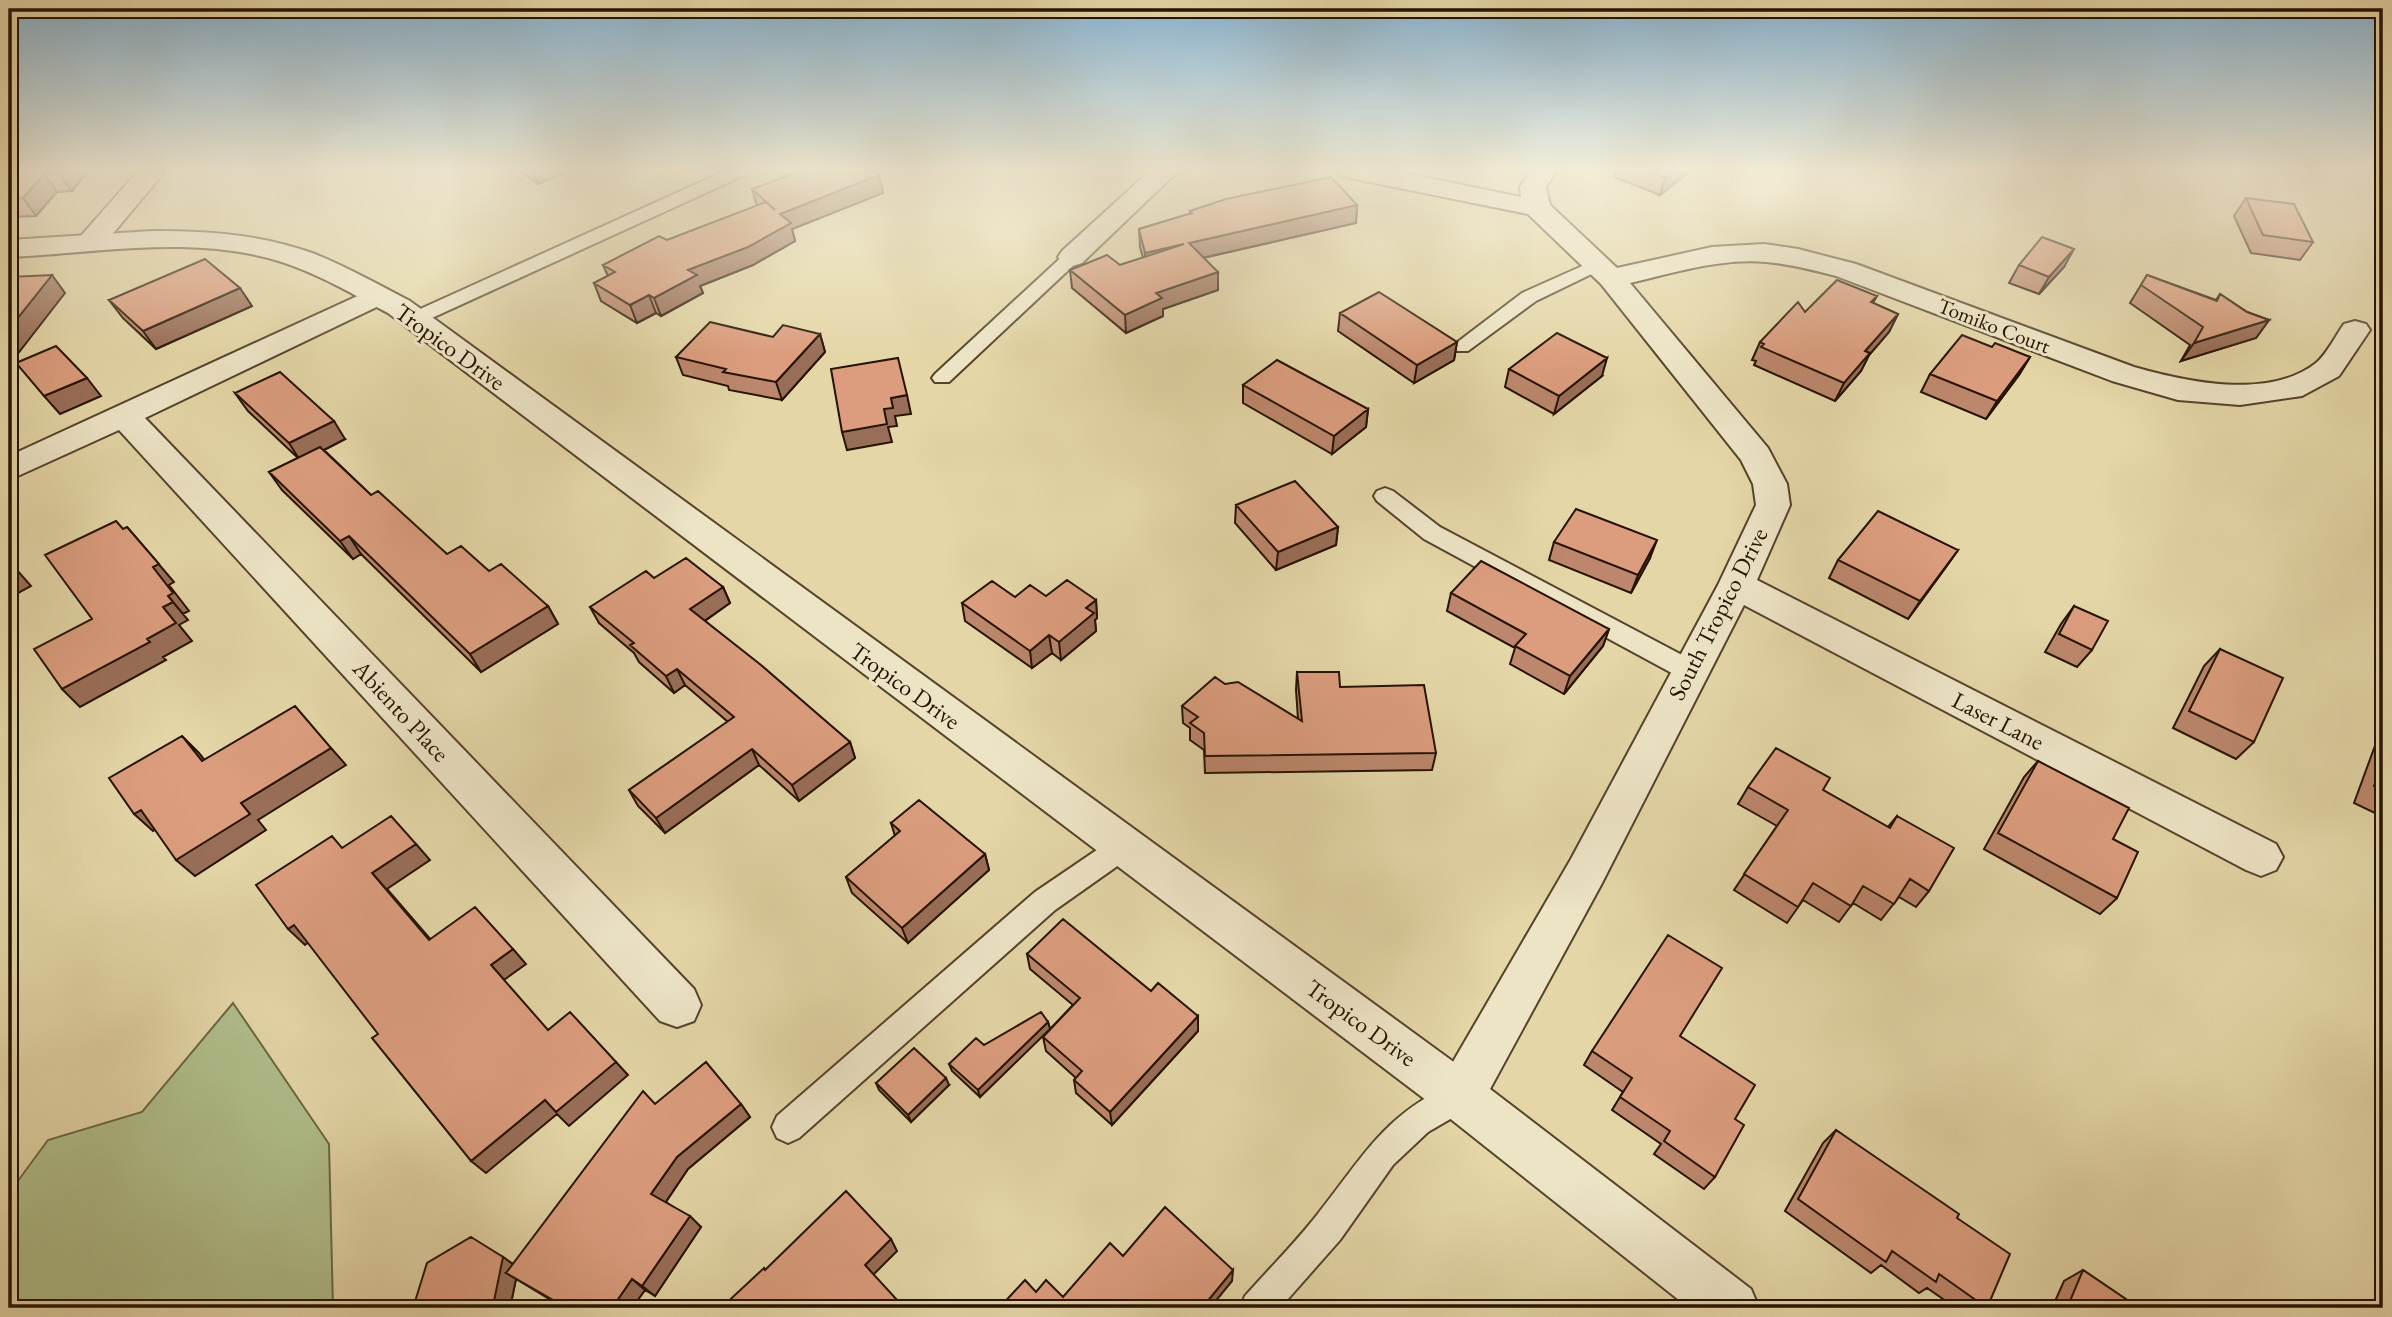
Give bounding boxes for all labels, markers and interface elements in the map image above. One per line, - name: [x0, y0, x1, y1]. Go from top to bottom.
- street label: Tomiko Court: [1934, 292, 2055, 359]
- street label: Tropico Drive: [389, 296, 512, 397]
- street label: South Tropico Drive: [1661, 522, 1774, 705]
- street label: Tropico Drive: [844, 635, 967, 736]
- street label: Abiento Place: [346, 652, 456, 768]
- street label: Laser Lane: [1947, 684, 2049, 757]
- street label: Tropico Drive: [1300, 972, 1423, 1073]

